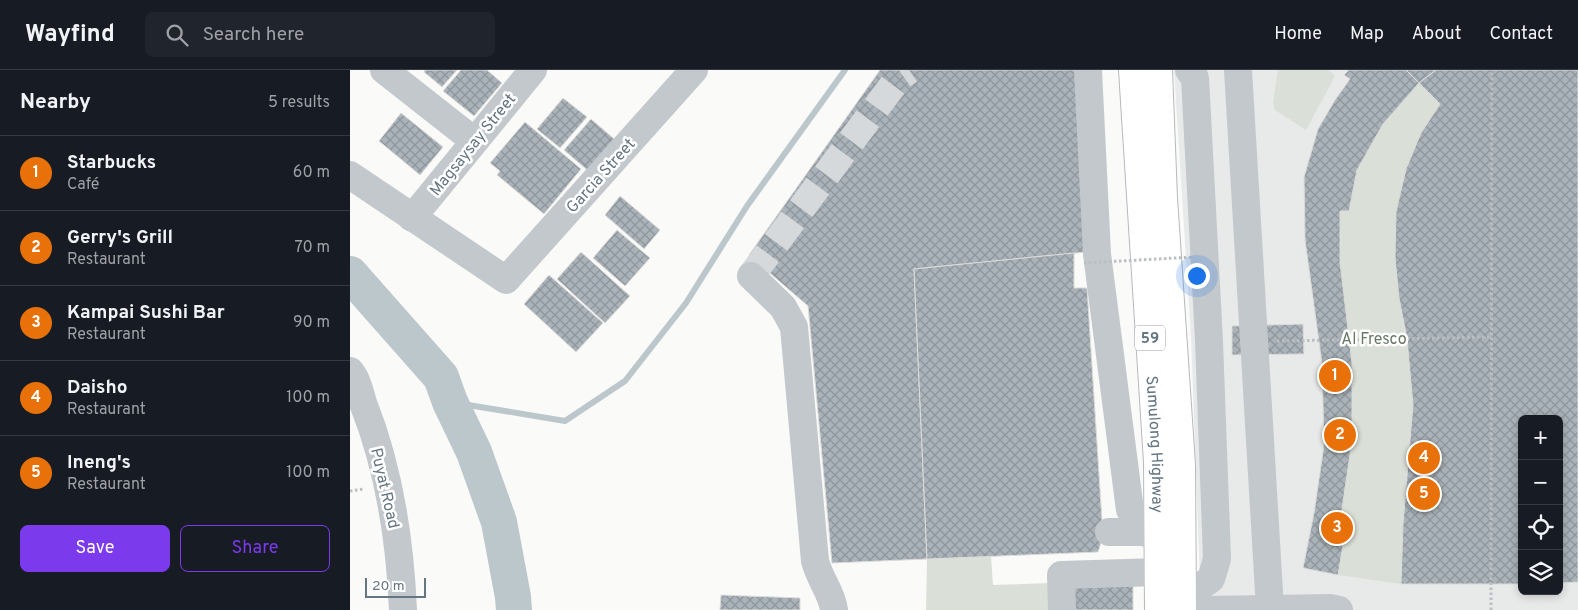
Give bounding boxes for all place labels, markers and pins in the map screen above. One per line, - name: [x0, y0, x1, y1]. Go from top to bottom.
- pin: 1: [1319, 357, 1351, 395]
- pin: 2: [1324, 416, 1356, 454]
- pin: 4: [1408, 439, 1440, 477]
- pin: 5: [1408, 475, 1440, 513]
- pin: 3: [1321, 509, 1353, 547]

